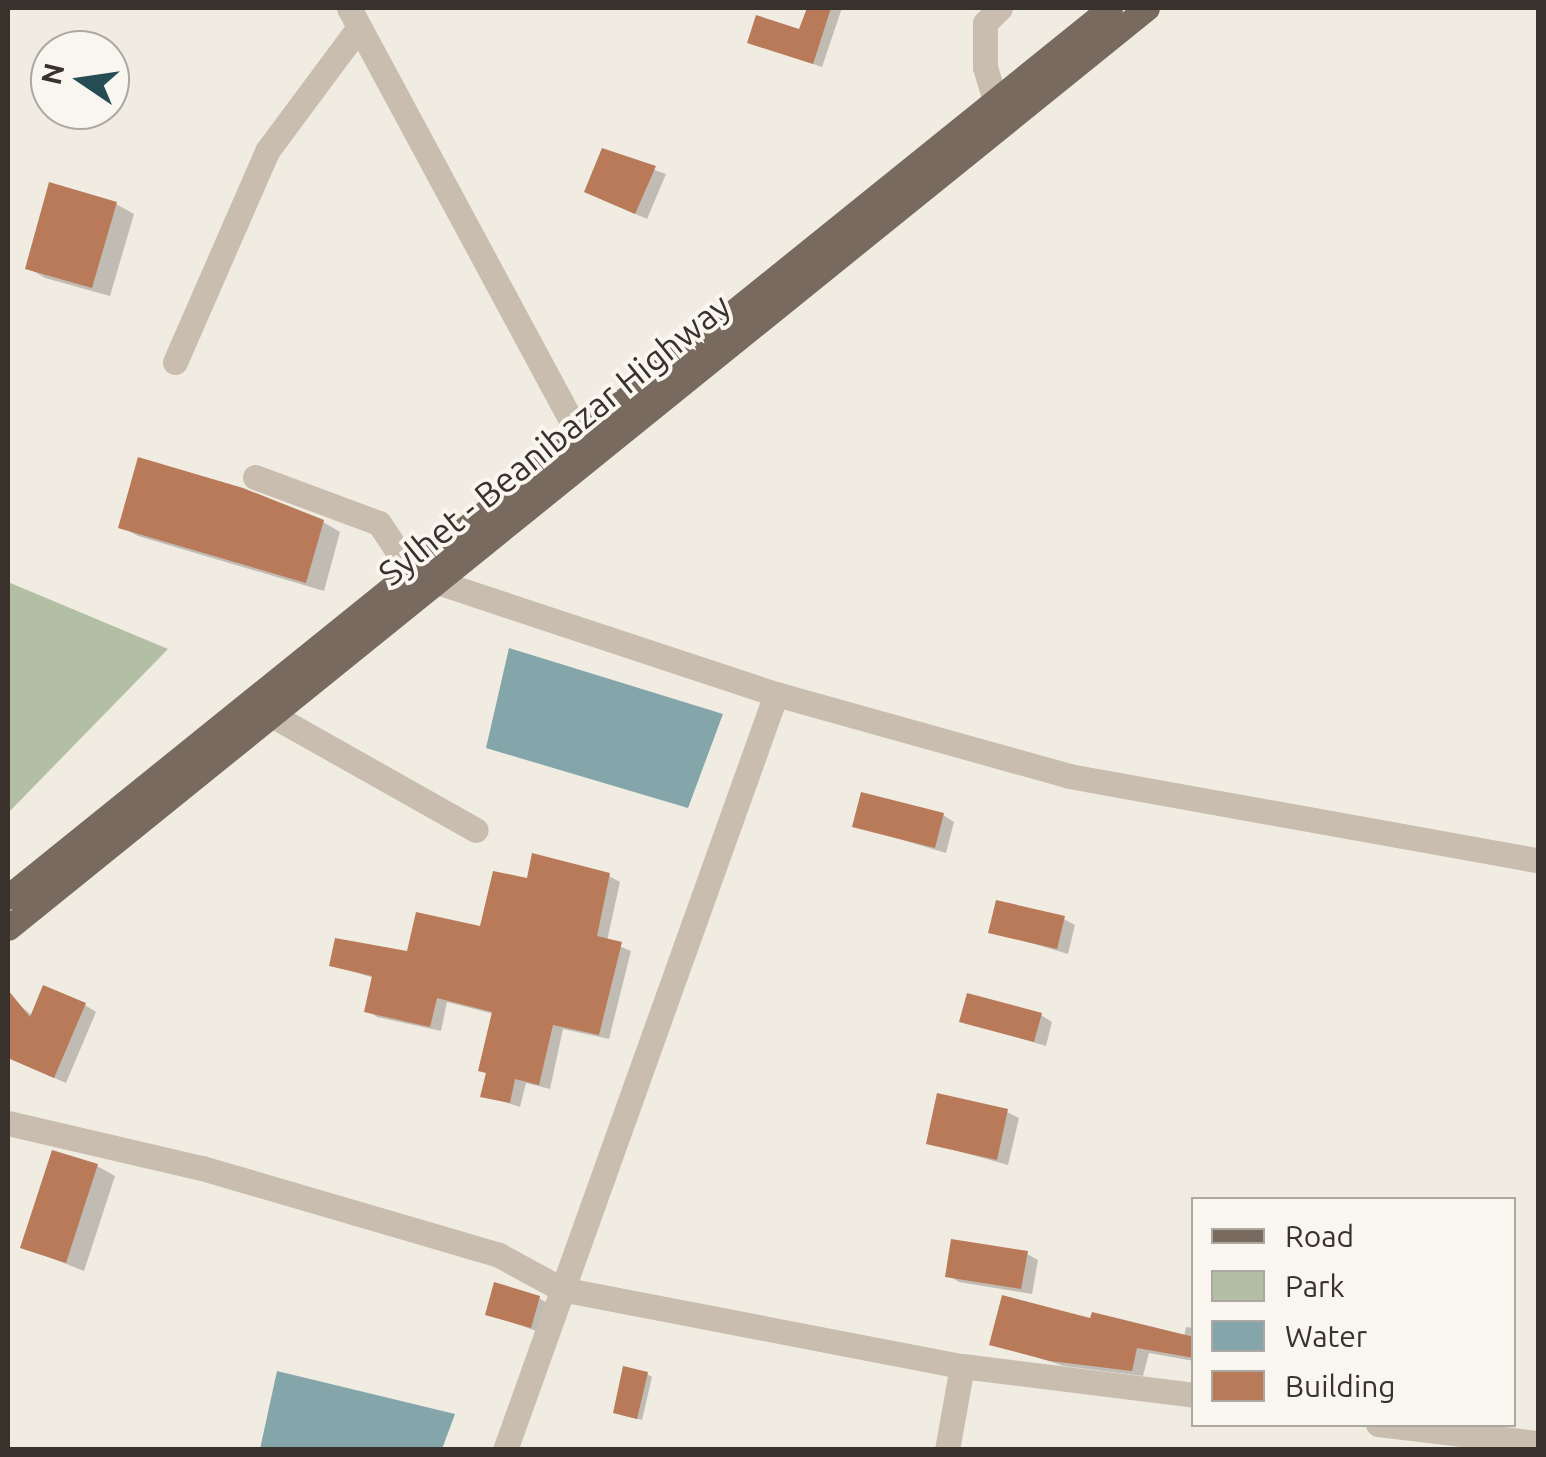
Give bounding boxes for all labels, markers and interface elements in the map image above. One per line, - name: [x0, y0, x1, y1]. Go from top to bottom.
- north arrow: [30, 30, 130, 130]
- text: N: [35, 60, 70, 87]
- street label: Sylhet - Beanibazar Highway: [370, 284, 738, 594]
- legend: [1191, 1197, 1516, 1427]
- text: Road: [1285, 1219, 1354, 1253]
- text: Park: [1285, 1269, 1345, 1303]
- text: Water: [1285, 1319, 1367, 1353]
- text: Building: [1285, 1369, 1396, 1403]

